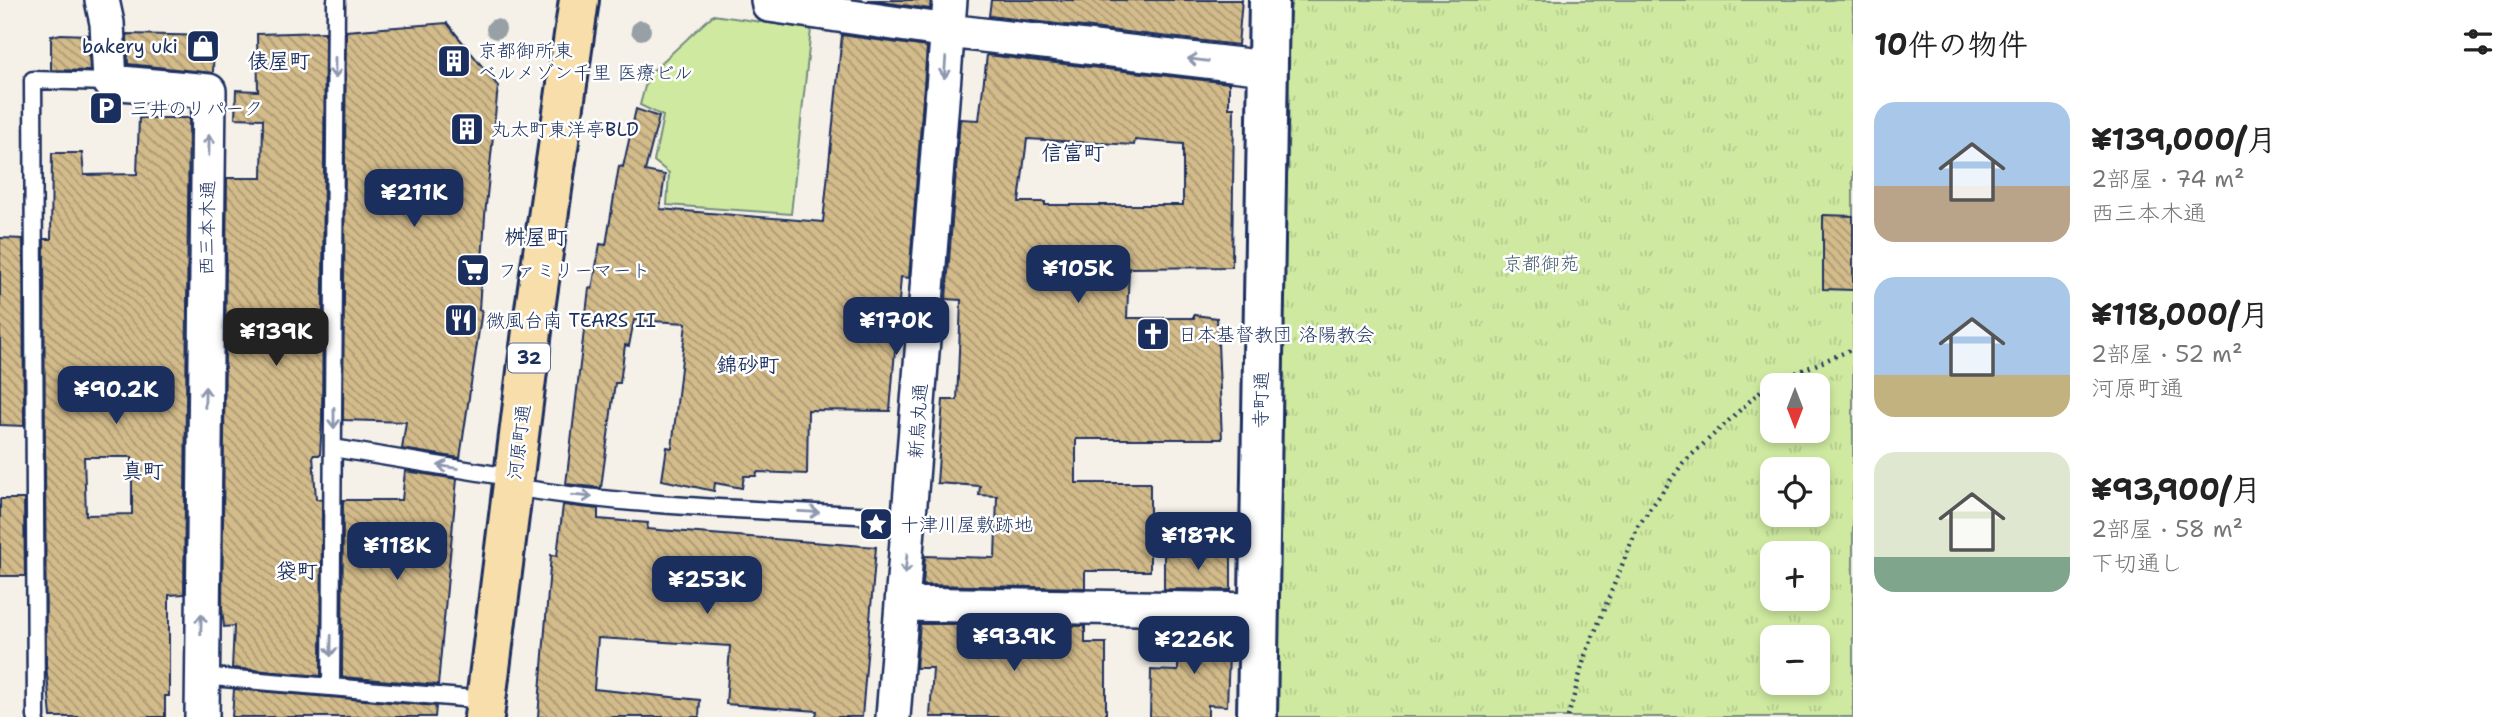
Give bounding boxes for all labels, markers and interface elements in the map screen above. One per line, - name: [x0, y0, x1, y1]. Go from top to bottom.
- icon: filters: [2459, 23, 2497, 61]
- text: 10件の物件: [1874, 24, 2028, 65]
- shop icon: bakery uki: [184, 27, 222, 65]
- place label: bakery uki: [82, 34, 178, 59]
- place label: 京都御所東 ベルメゾン千里 医療ビル: [478, 38, 693, 85]
- building icon: 京都御所東 ベルメゾン千里 医療ビル: [435, 42, 473, 80]
- district label: 俵屋町: [248, 47, 311, 75]
- one-way arrow: [1187, 53, 1210, 66]
- one-way arrow: [329, 56, 342, 79]
- one-way arrow: [938, 56, 951, 79]
- parking icon: 三井のリパーク: [87, 89, 125, 127]
- place label: 三井のリパーク: [130, 96, 263, 121]
- building icon: 丸太町東洋亭BLD: [448, 110, 486, 148]
- place label: 丸太町東洋亭BLD: [491, 117, 639, 142]
- text: ¥139,000/月: [2091, 119, 2276, 160]
- icon: home: [1930, 130, 2014, 214]
- one-way arrow: [202, 134, 215, 157]
- district label: 信富町: [1042, 139, 1105, 167]
- text: 2部屋 · 74 m²: [2091, 164, 2245, 194]
- pin: ¥211K: [365, 170, 463, 229]
- text: ¥211K: [380, 177, 448, 207]
- street label: 西三本木通: [194, 180, 220, 276]
- text: 西三本木通: [2091, 198, 2206, 228]
- district label: 桝屋町: [505, 223, 568, 251]
- pin: ¥105K: [1029, 246, 1127, 305]
- supermarket icon: ファミリーマート: [454, 251, 492, 289]
- park label: 京都御苑: [1503, 251, 1579, 276]
- text: ¥105K: [1042, 253, 1114, 283]
- place label: ファミリーマート: [498, 258, 650, 283]
- text: ¥118,000/月: [2091, 294, 2269, 335]
- pin: ¥170K: [847, 298, 945, 357]
- restaurant icon: 微風台南 TEARS II: [442, 301, 480, 339]
- text: ¥170K: [859, 305, 933, 335]
- icon: home: [1930, 305, 2014, 389]
- pin: ¥139K: [227, 308, 325, 368]
- place label: 微風台南 TEARS II: [486, 308, 656, 333]
- church icon: 日本基督教団 洛陽教会: [1134, 315, 1172, 353]
- text: ¥139K: [240, 316, 312, 346]
- place label: 日本基督教団 洛陽教会: [1178, 322, 1374, 347]
- text: 2部屋 · 52 m²: [2091, 339, 2243, 369]
- road number: 32: [508, 344, 550, 372]
- district label: 錦砂町: [717, 351, 780, 379]
- pin: ¥90.2K: [59, 366, 173, 426]
- street label: 寺町通: [1248, 371, 1274, 429]
- north arrow: [1760, 373, 1830, 443]
- map controls: [1760, 373, 1830, 695]
- text: 河原町通: [2091, 373, 2183, 403]
- text: ¥90.2K: [74, 374, 158, 404]
- street label: 新烏丸通: [903, 382, 933, 460]
- one-way arrow: [198, 386, 212, 409]
- street label: 河原町通: [502, 403, 536, 481]
- one-way arrow: [327, 406, 340, 429]
- district label: 真町: [122, 457, 164, 485]
- button: locate: [1760, 457, 1830, 527]
- one-way arrow: [437, 460, 460, 473]
- text: ¥93,900/月: [2091, 469, 2261, 510]
- icon: home: [1930, 480, 2014, 564]
- one-way arrow: [570, 490, 592, 503]
- one-way arrow: [797, 505, 820, 518]
- place icon: 十津川屋敷跡地: [857, 505, 895, 543]
- place label: 十津川屋敷跡地: [900, 512, 1033, 537]
- pin: ¥187K: [1149, 512, 1247, 572]
- text: 2部屋 · 58 m²: [2091, 514, 2243, 544]
- text: ¥187K: [1161, 520, 1235, 550]
- pin: ¥118K: [348, 522, 446, 582]
- text: ¥118K: [363, 530, 431, 560]
- button: +: [1760, 541, 1830, 611]
- text: 下切通し: [2091, 548, 2183, 578]
- one-way arrow: [900, 552, 913, 574]
- pin: ¥253K: [658, 556, 756, 616]
- district label: 袋町: [276, 557, 318, 585]
- text: ¥253K: [668, 564, 746, 594]
- one-way arrow: [194, 613, 208, 636]
- pin: ¥93.9K: [957, 614, 1071, 673]
- pin: ¥226K: [1145, 616, 1243, 676]
- text: ¥93.9K: [973, 621, 1055, 651]
- text: ¥226K: [1154, 624, 1234, 654]
- button: −: [1760, 625, 1830, 695]
- one-way arrow: [324, 634, 338, 657]

